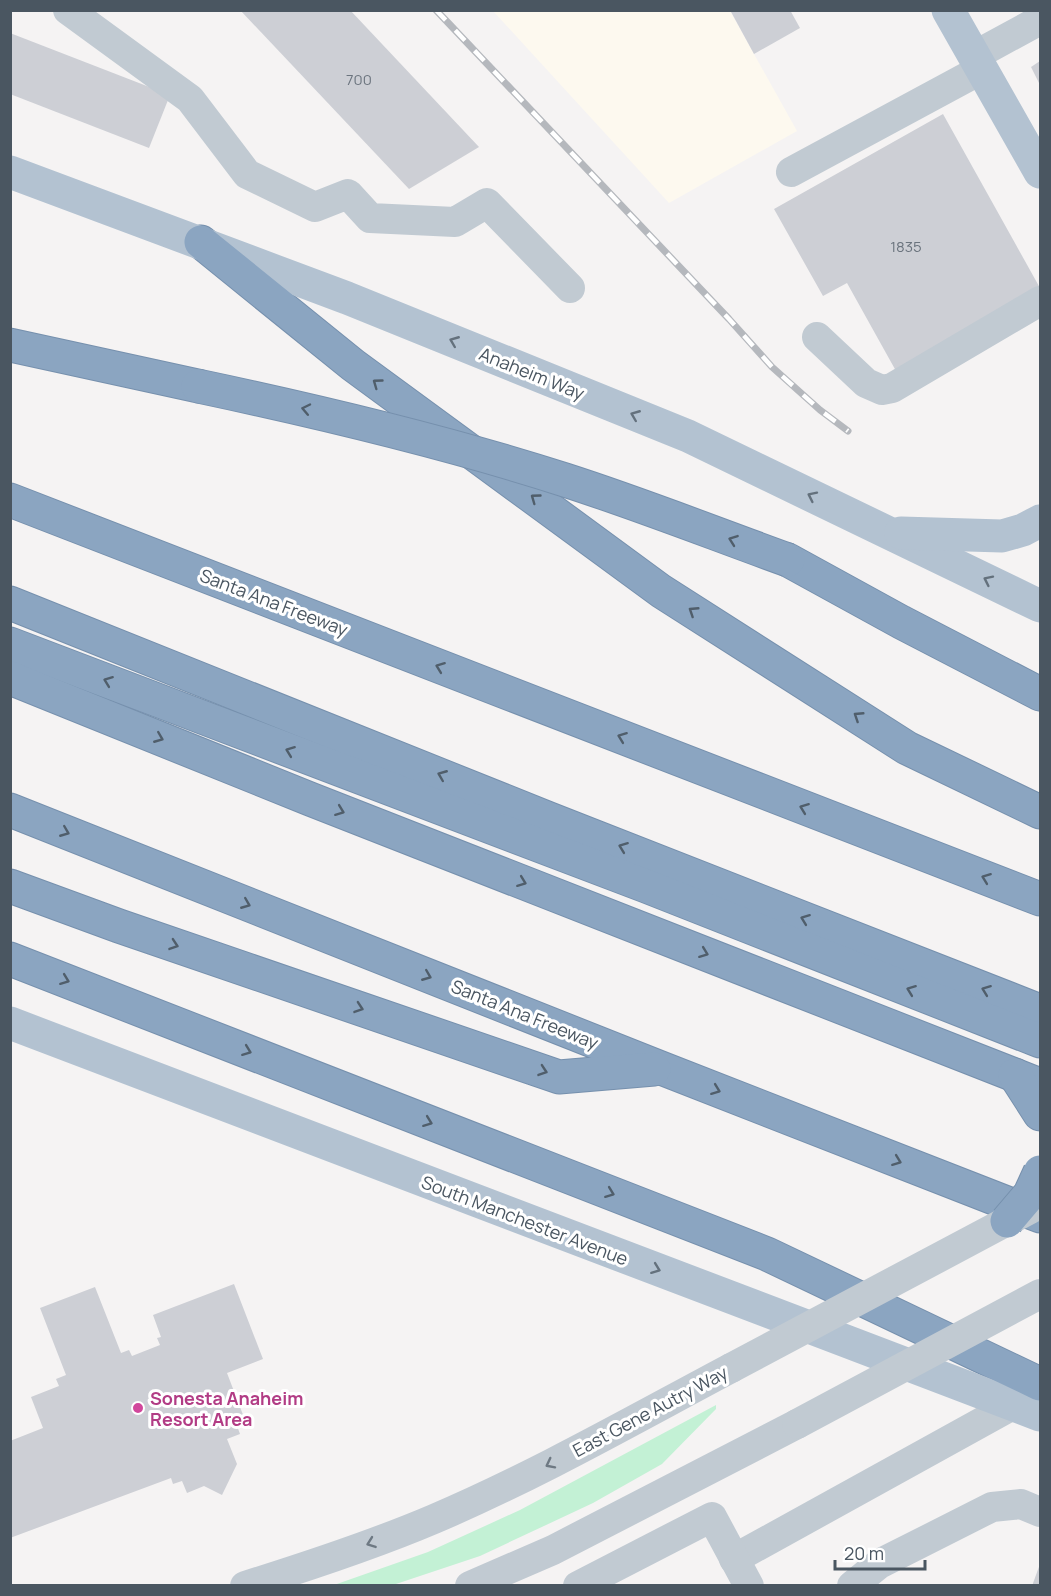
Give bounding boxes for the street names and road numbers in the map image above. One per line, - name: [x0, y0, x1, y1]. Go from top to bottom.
- street label: Anaheim Way: [476, 341, 589, 405]
- street label: Santa Ana Freeway: [197, 563, 352, 641]
- street label: Santa Ana Freeway: [448, 974, 603, 1055]
- street label: South Manchester Avenue: [418, 1169, 632, 1271]
- street label: East Gene Autry Way: [568, 1360, 732, 1462]

